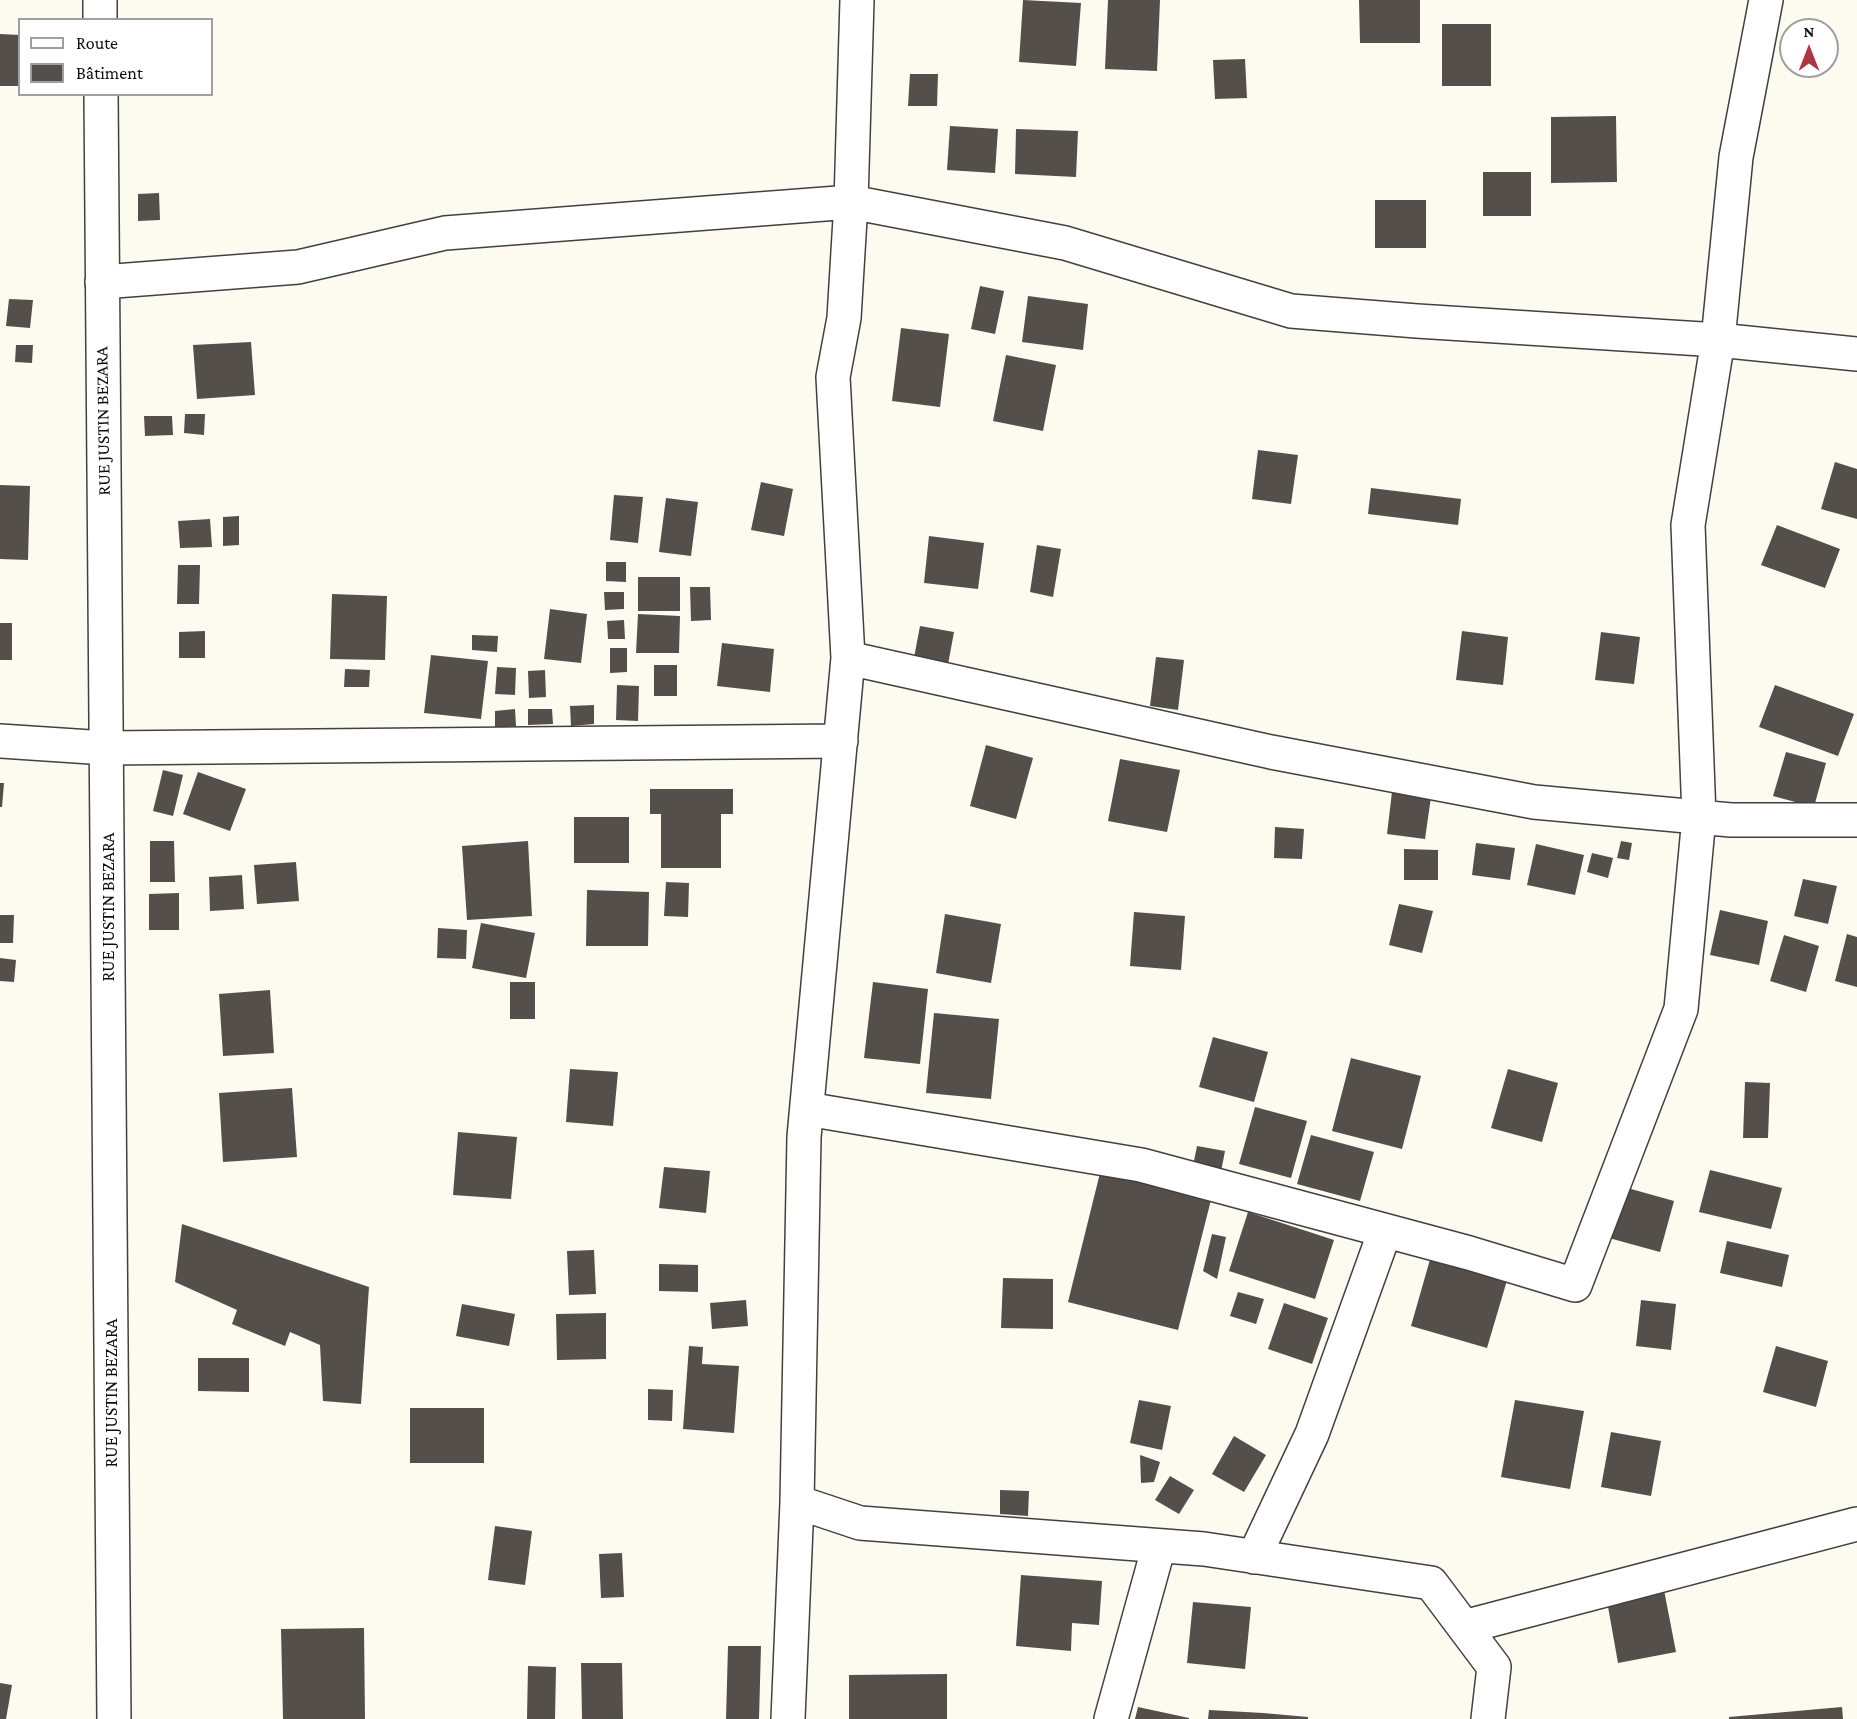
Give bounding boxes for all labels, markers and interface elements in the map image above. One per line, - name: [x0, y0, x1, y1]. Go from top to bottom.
- legend: [18, 18, 213, 96]
- north arrow: [1779, 18, 1839, 78]
- text: N: [1804, 23, 1814, 40]
- text: Route: [76, 33, 118, 53]
- text: Bâtiment: [76, 63, 143, 83]
- street label: RUE JUSTIN BEZARA: [91, 346, 115, 496]
- street label: RUE JUSTIN BEZARA: [97, 832, 119, 982]
- street label: RUE JUSTIN BEZARA: [100, 1318, 122, 1468]

